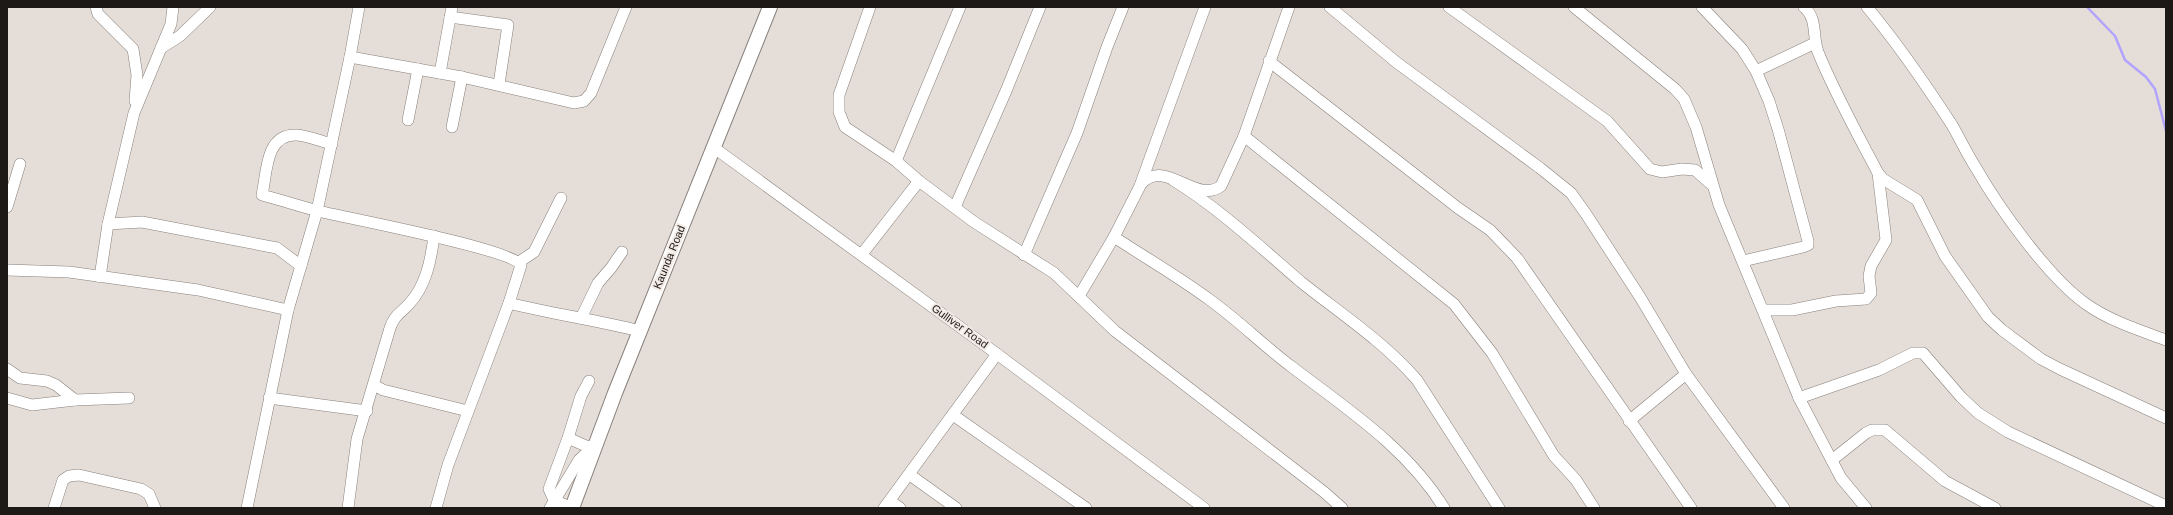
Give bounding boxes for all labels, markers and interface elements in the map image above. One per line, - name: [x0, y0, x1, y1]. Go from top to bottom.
- street label: Kaunda Road: [651, 224, 687, 290]
- street label: Gulliver Road: [930, 302, 990, 350]

